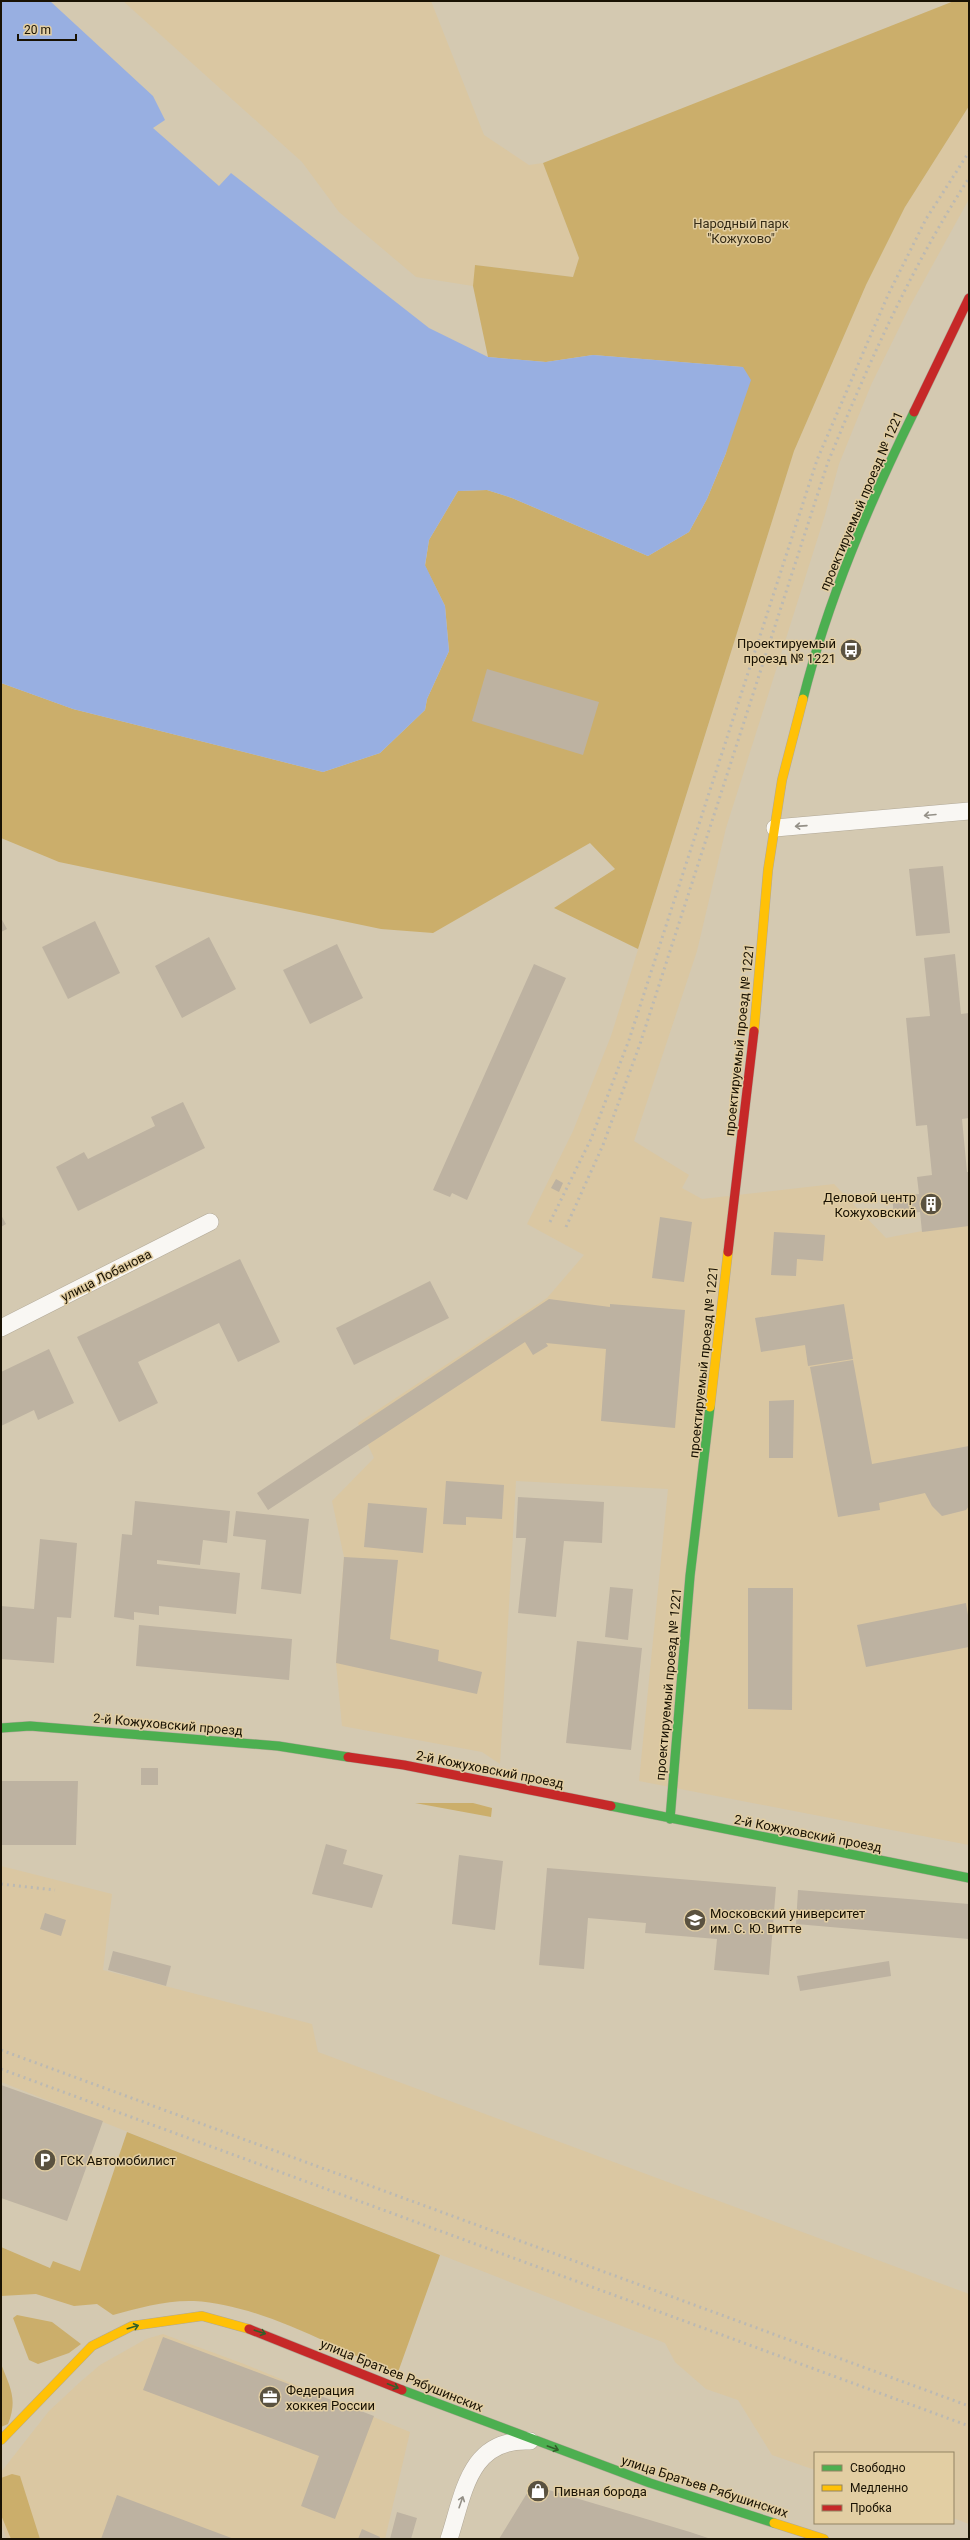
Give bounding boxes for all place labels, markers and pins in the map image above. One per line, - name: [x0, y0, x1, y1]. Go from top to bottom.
- place label: Проектируемый проезд № 1221: [737, 636, 836, 666]
- bus stop icon: Проектируемый проезд № 1221: [838, 637, 864, 663]
- place label: Деловой центр Кожуховский: [823, 1190, 916, 1220]
- building icon: Деловой центр Кожуховский: [918, 1191, 944, 1217]
- place label: Московский университет им. С. Ю. Витте: [710, 1906, 865, 1936]
- school or university icon: Московский университет им. С. Ю. Витте: [682, 1907, 708, 1933]
- parking icon: ГСК Автомобилист: [32, 2147, 58, 2173]
- place label: ГСК Автомобилист: [60, 2153, 176, 2168]
- place label: Федерация хоккея России: [286, 2383, 375, 2413]
- office icon: Федерация хоккея России: [257, 2384, 283, 2410]
- shop icon: Пивная борода: [525, 2478, 551, 2504]
- place label: Пивная борода: [554, 2484, 647, 2499]

